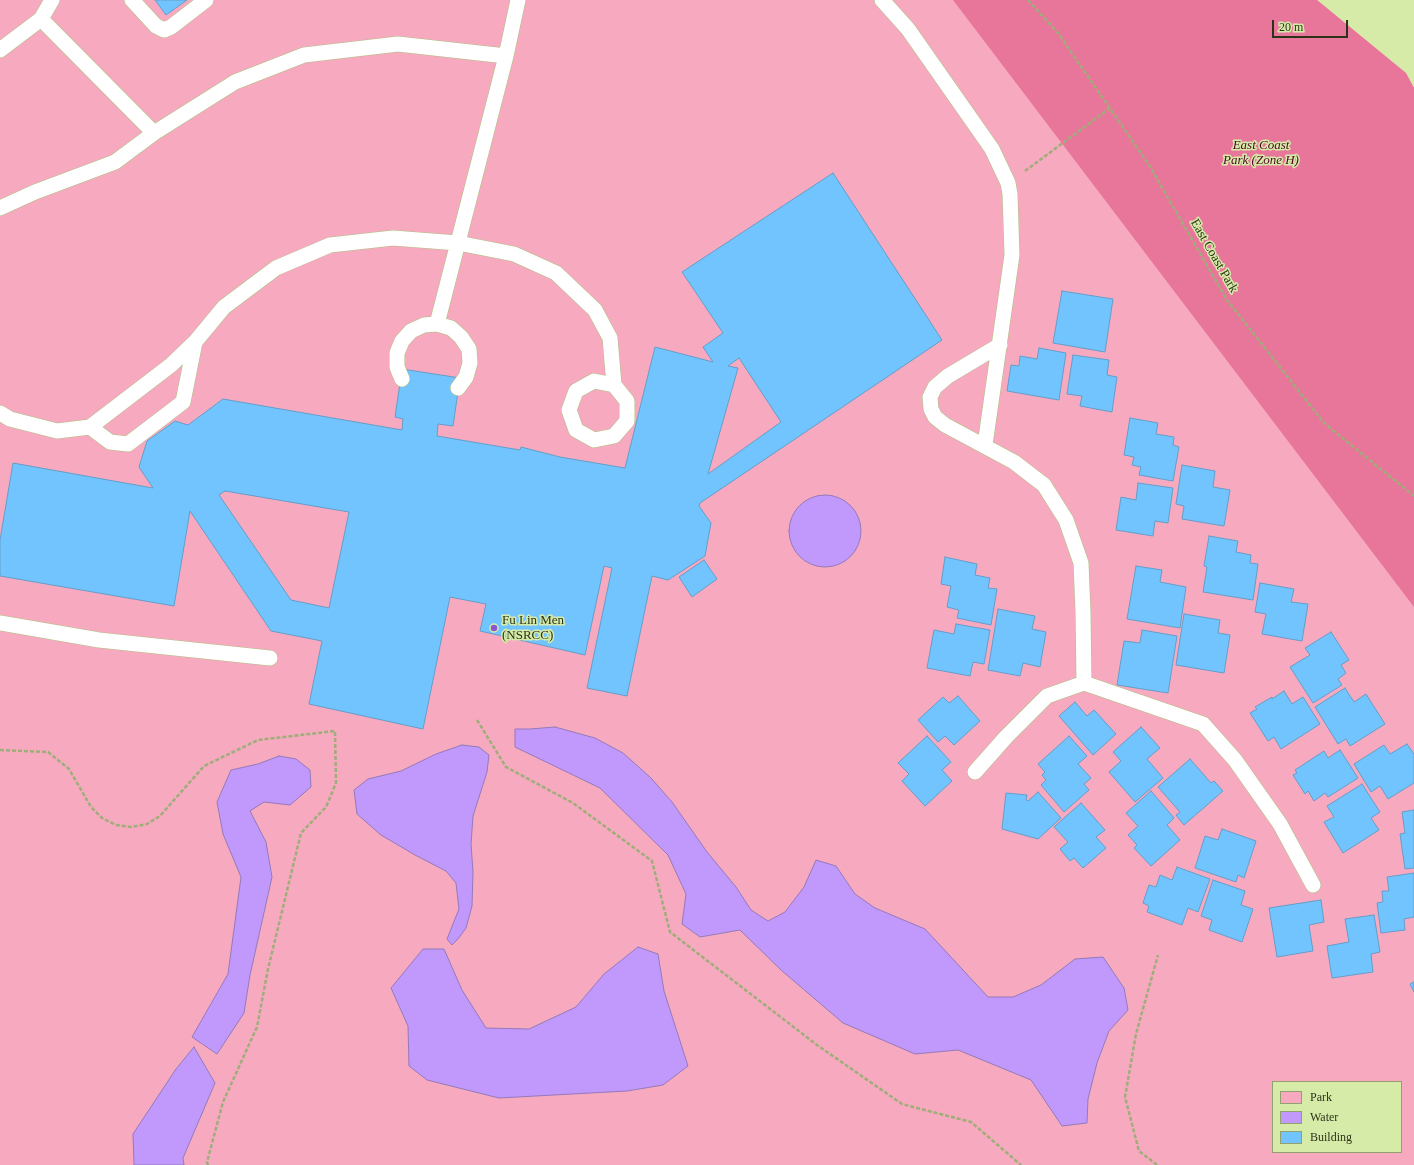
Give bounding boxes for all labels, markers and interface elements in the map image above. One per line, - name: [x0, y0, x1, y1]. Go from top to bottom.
- scale bar: [1274, 12, 1350, 38]
- text: 20 m: [1279, 20, 1303, 34]
- park label: East Coast Park (Zone H): [1223, 138, 1299, 169]
- street label: East Coast Park: [1187, 216, 1241, 296]
- place label: Fu Lin Men (NSRCC): [502, 613, 564, 644]
- marker: Fu Lin Men (NSRCC): [489, 623, 499, 633]
- legend: [1272, 1081, 1402, 1153]
- text: Park: [1310, 1090, 1332, 1104]
- text: Water: [1310, 1110, 1338, 1124]
- text: Building: [1310, 1130, 1352, 1144]

